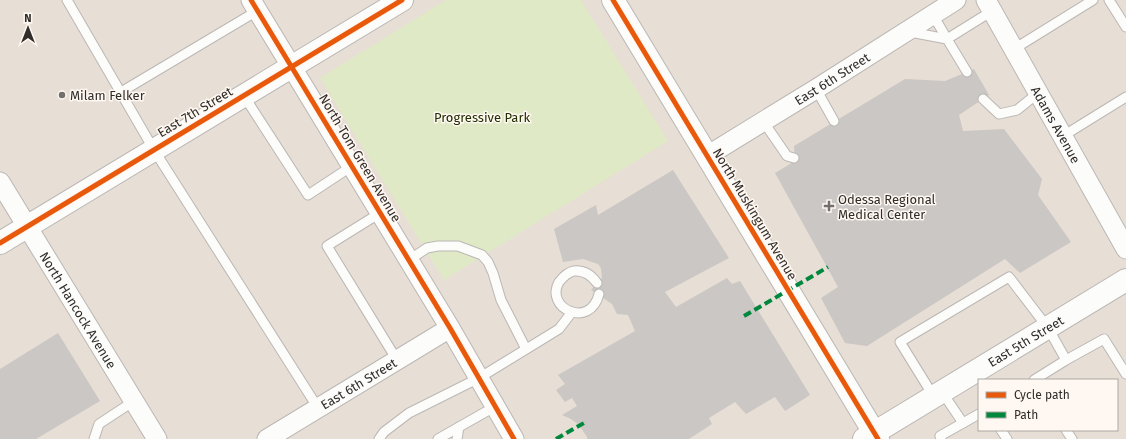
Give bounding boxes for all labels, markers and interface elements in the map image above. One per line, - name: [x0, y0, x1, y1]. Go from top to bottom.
- north arrow: [8, 8, 48, 48]
- text: N: [24, 12, 32, 25]
- street label: East 6th Street: [792, 49, 873, 108]
- street label: Adams Avenue: [1028, 83, 1084, 166]
- street label: East 7th Street: [155, 84, 235, 140]
- place label: Milam Felker: [70, 88, 145, 103]
- marker: Milam Felker: [57, 90, 67, 100]
- street label: North Tom Green Avenue: [316, 91, 404, 225]
- park label: Progressive Park: [434, 110, 530, 125]
- street label: North Muskingum Avenue: [710, 145, 800, 283]
- place label: Odessa Regional Medical Center: [838, 192, 936, 222]
- marker: Odessa Regional Medical Center: [823, 200, 835, 212]
- street label: North Hancock Avenue: [37, 249, 120, 371]
- street label: East 5th Street: [985, 312, 1066, 370]
- street label: East 6th Street: [318, 355, 399, 412]
- legend: [978, 379, 1118, 431]
- text: Cycle path: [1014, 388, 1070, 402]
- text: Path: [1014, 408, 1038, 422]

